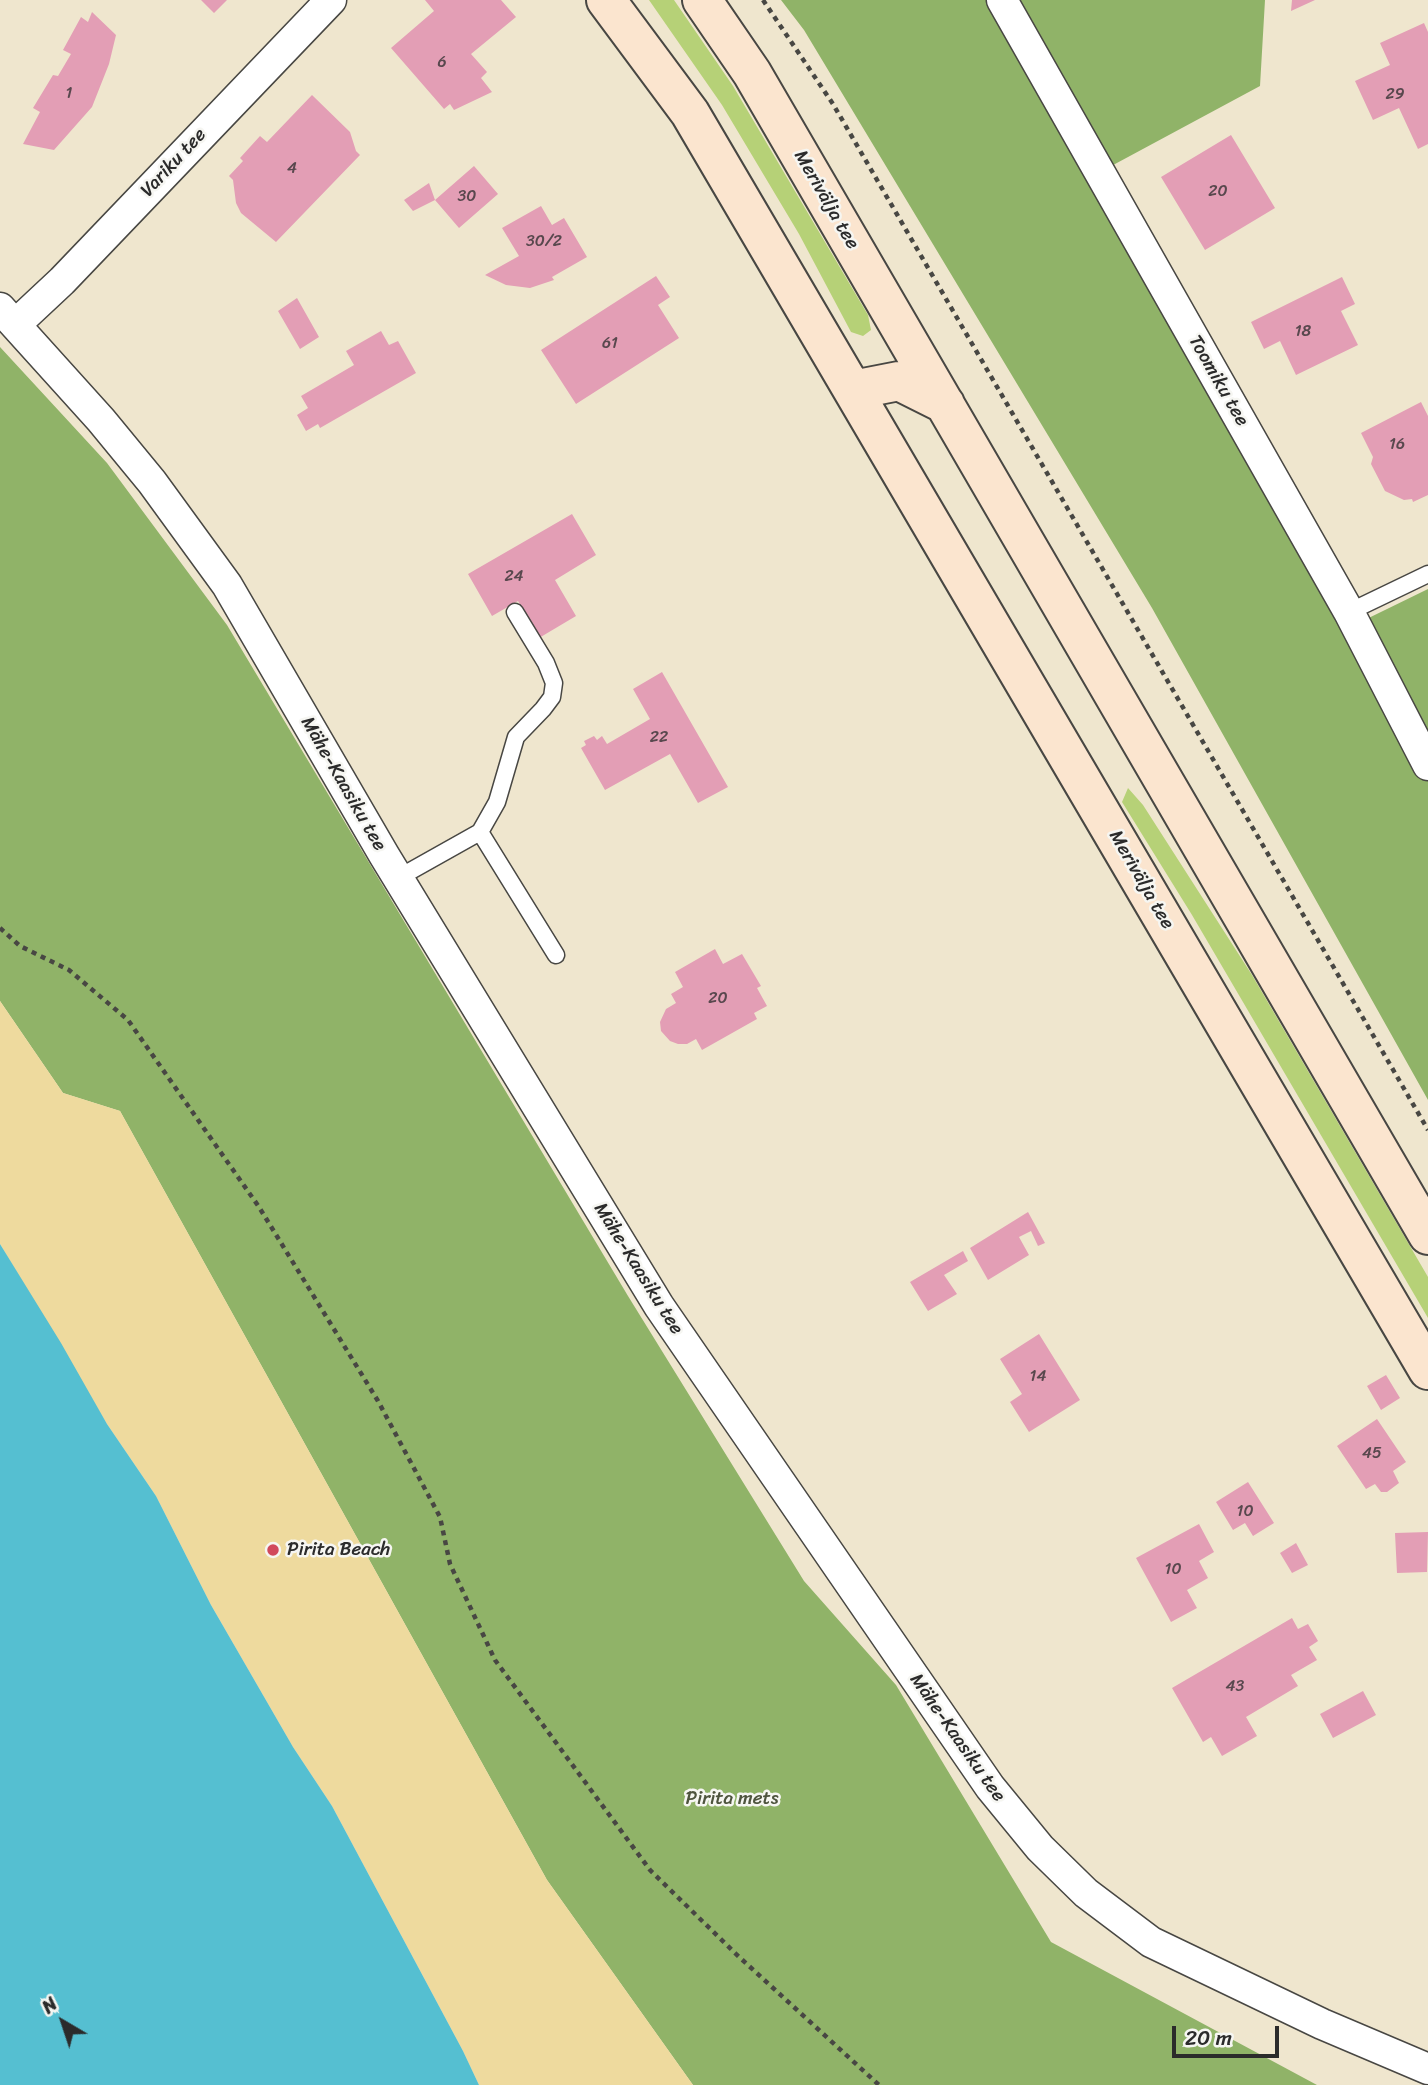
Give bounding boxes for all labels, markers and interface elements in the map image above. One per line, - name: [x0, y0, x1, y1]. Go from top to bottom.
- house number: 6: [437, 53, 447, 73]
- house number: 1: [66, 84, 72, 104]
- house number: 29: [1385, 85, 1405, 105]
- street label: Variku tee: [136, 124, 212, 202]
- street label: Merivälja tee: [788, 146, 864, 254]
- house number: 4: [287, 159, 297, 179]
- house number: 20: [1208, 182, 1228, 202]
- house number: 30: [458, 187, 476, 207]
- house number: 30/2: [526, 232, 562, 252]
- house number: 18: [1295, 322, 1311, 342]
- street label: Toomiku tee: [1183, 332, 1253, 430]
- house number: 61: [602, 334, 618, 354]
- house number: 16: [1389, 435, 1405, 455]
- house number: 24: [504, 567, 524, 587]
- street label: Mähe-Kaasiku tee: [295, 713, 391, 855]
- house number: 22: [650, 728, 668, 748]
- street label: Merivälja tee: [1103, 826, 1179, 934]
- house number: 20: [708, 989, 728, 1009]
- street label: Mähe-Kaasiku tee: [588, 1199, 688, 1339]
- house number: 14: [1030, 1367, 1046, 1387]
- house number: 45: [1362, 1444, 1382, 1464]
- house number: 10: [1237, 1502, 1253, 1522]
- place label: Pirita Beach: [287, 1539, 390, 1561]
- marker: Pirita Beach: [265, 1542, 281, 1558]
- house number: 10: [1165, 1560, 1181, 1580]
- street label: Mähe-Kaasiku tee: [904, 1670, 1010, 1806]
- house number: 43: [1226, 1677, 1244, 1697]
- park label: Pirita mets: [685, 1788, 779, 1810]
- north arrow: [28, 1987, 98, 2057]
- text: N: [34, 1988, 65, 2022]
- scale bar: [1176, 2011, 1283, 2056]
- text: 20 m: [1185, 2019, 1232, 2057]

